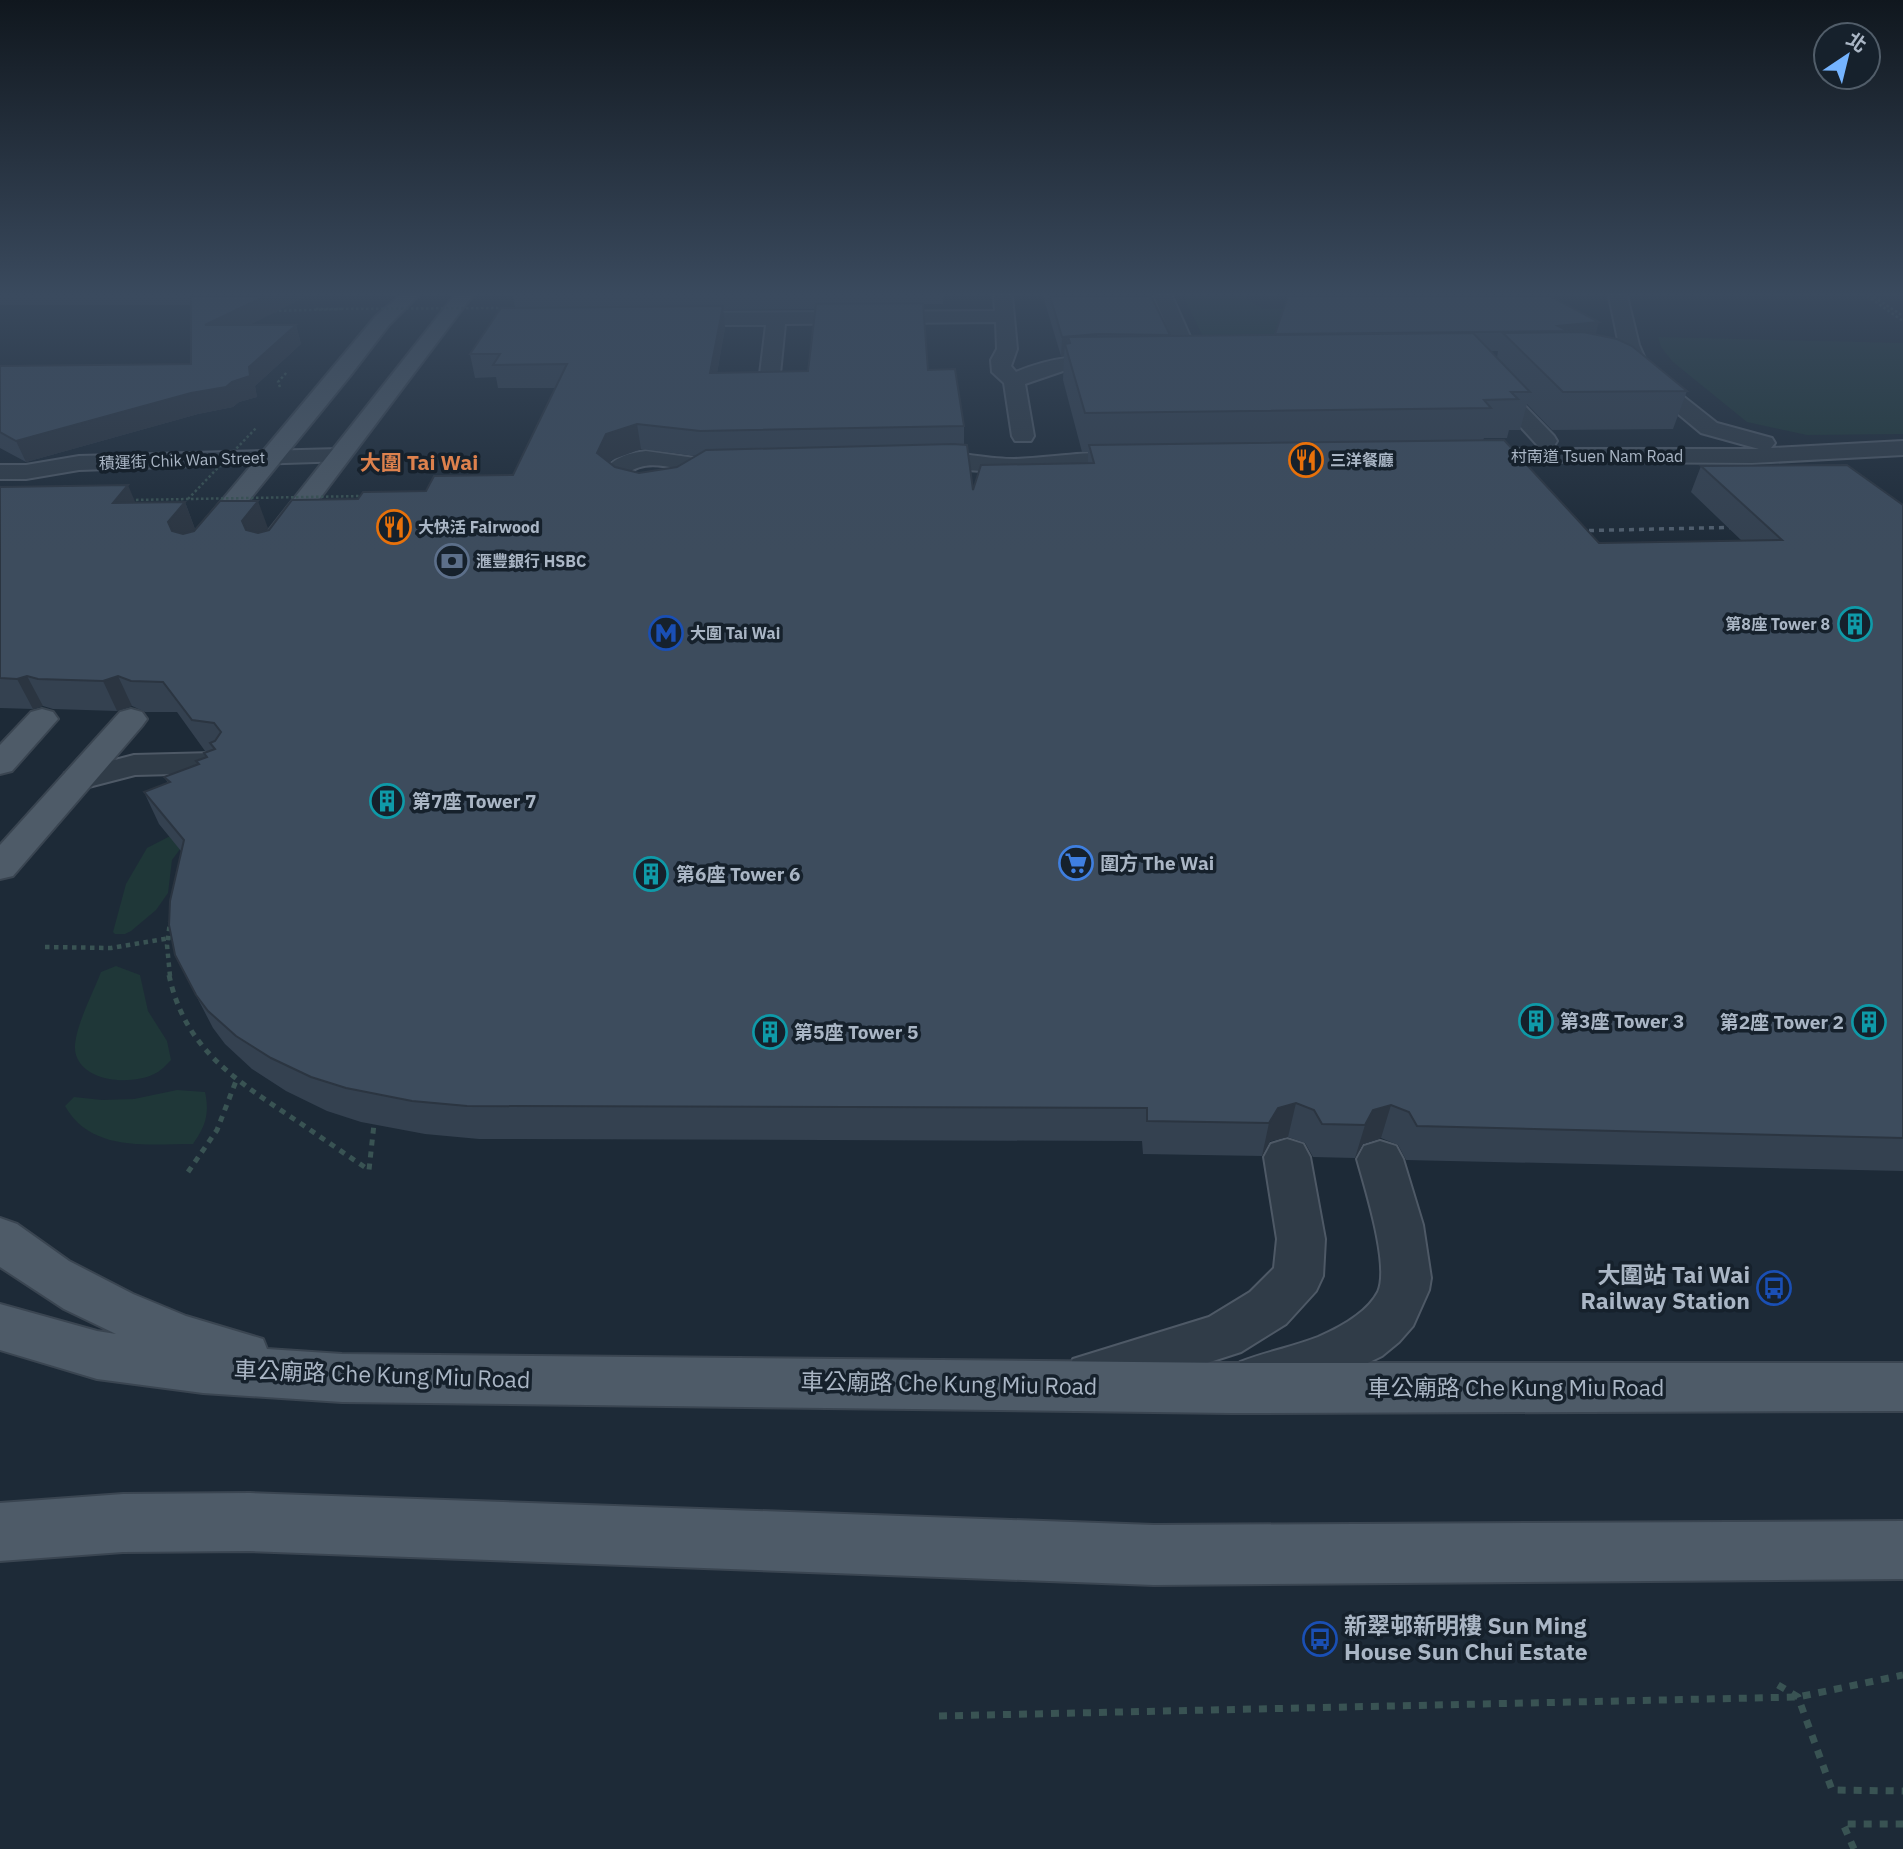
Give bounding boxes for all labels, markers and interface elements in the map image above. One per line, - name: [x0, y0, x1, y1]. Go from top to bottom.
- north arrow: [1812, 21, 1882, 91]
- text: 北: [1842, 27, 1871, 57]
- restaurant icon: 三洋餐廳: [1287, 441, 1325, 479]
- street label: 村南道 Tsuen Nam Road: [1511, 446, 1683, 466]
- street label: 積運街 Chik Wan Street: [98, 447, 266, 473]
- district label: 大圍 Tai Wai: [360, 448, 478, 476]
- place label: 三洋餐廳: [1330, 450, 1394, 470]
- restaurant icon: 大快活 Fairwood: [375, 508, 413, 546]
- place label: 大快活 Fairwood: [418, 517, 540, 537]
- bank icon: 滙豐銀行 HSBC: [433, 542, 471, 580]
- place label: 滙豐銀行 HSBC: [476, 551, 586, 571]
- building icon: 第8座 Tower 8: [1836, 605, 1874, 643]
- metro station icon: 大圍 Tai Wai: [647, 614, 685, 652]
- place label: 第8座 Tower 8: [1725, 614, 1830, 634]
- place label: 大圍 Tai Wai: [690, 623, 780, 643]
- building icon: 第7座 Tower 7: [368, 782, 406, 820]
- place label: 第7座 Tower 7: [412, 789, 536, 813]
- supermarket icon: 圍方 The Wai: [1057, 844, 1095, 882]
- place label: 圍方 The Wai: [1100, 851, 1214, 875]
- building icon: 第6座 Tower 6: [632, 855, 670, 893]
- place label: 第6座 Tower 6: [676, 862, 800, 886]
- building icon: 第3座 Tower 3: [1517, 1002, 1555, 1040]
- building icon: 第2座 Tower 2: [1850, 1003, 1888, 1041]
- place label: 第3座 Tower 3: [1560, 1009, 1684, 1033]
- place label: 第2座 Tower 2: [1720, 1010, 1844, 1034]
- building icon: 第5座 Tower 5: [751, 1013, 789, 1051]
- place label: 第5座 Tower 5: [794, 1020, 918, 1044]
- place label: 大圍站 Tai Wai Railway Station: [1581, 1259, 1750, 1315]
- bus stop icon: 大圍站 Tai Wai Railway Station: [1755, 1269, 1793, 1307]
- street label: 車公廟路 Che Kung Miu Road: [233, 1354, 531, 1394]
- street label: 車公廟路 Che Kung Miu Road: [800, 1365, 1098, 1401]
- street label: 車公廟路 Che Kung Miu Road: [1368, 1372, 1664, 1402]
- place label: 新翠邨新明樓 Sun Ming House Sun Chui Estate: [1344, 1610, 1588, 1666]
- bus stop icon: 新翠邨新明樓 Sun Ming House Sun Chui Estate: [1301, 1620, 1339, 1658]

